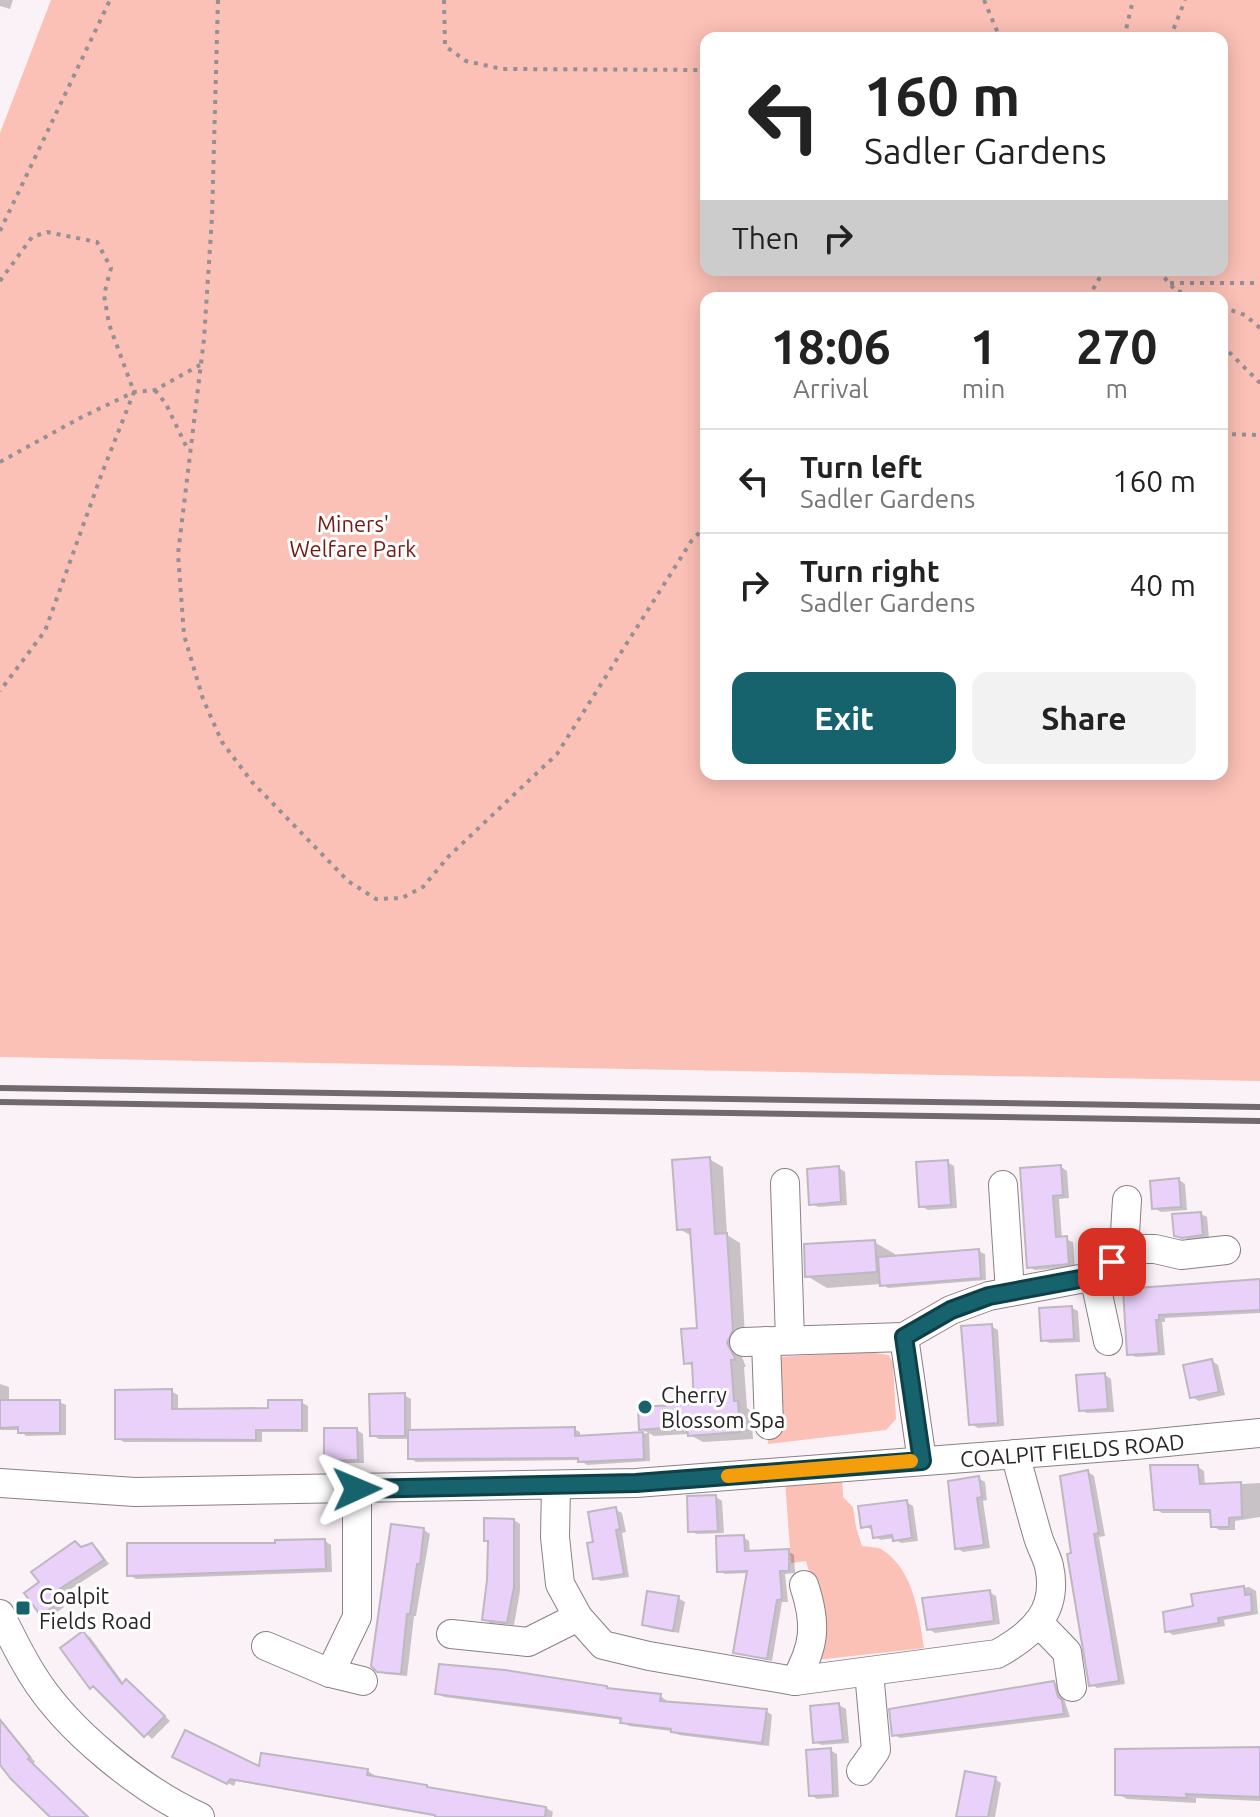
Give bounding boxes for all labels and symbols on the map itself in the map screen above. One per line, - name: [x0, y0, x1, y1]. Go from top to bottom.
- park label: Miners' Welfare Park: [290, 511, 416, 561]
- pin: [1078, 1228, 1146, 1296]
- place label: Cherry Blossom Spa: [661, 1382, 785, 1432]
- marker: Cherry Blossom Spa: [636, 1398, 654, 1416]
- street label: COALPIT FIELDS ROAD: [959, 1428, 1186, 1471]
- position arrow: [315, 1447, 399, 1531]
- place label: Coalpit Fields Road: [39, 1583, 152, 1633]
- marker: Coalpit Fields Road: [14, 1599, 32, 1617]

